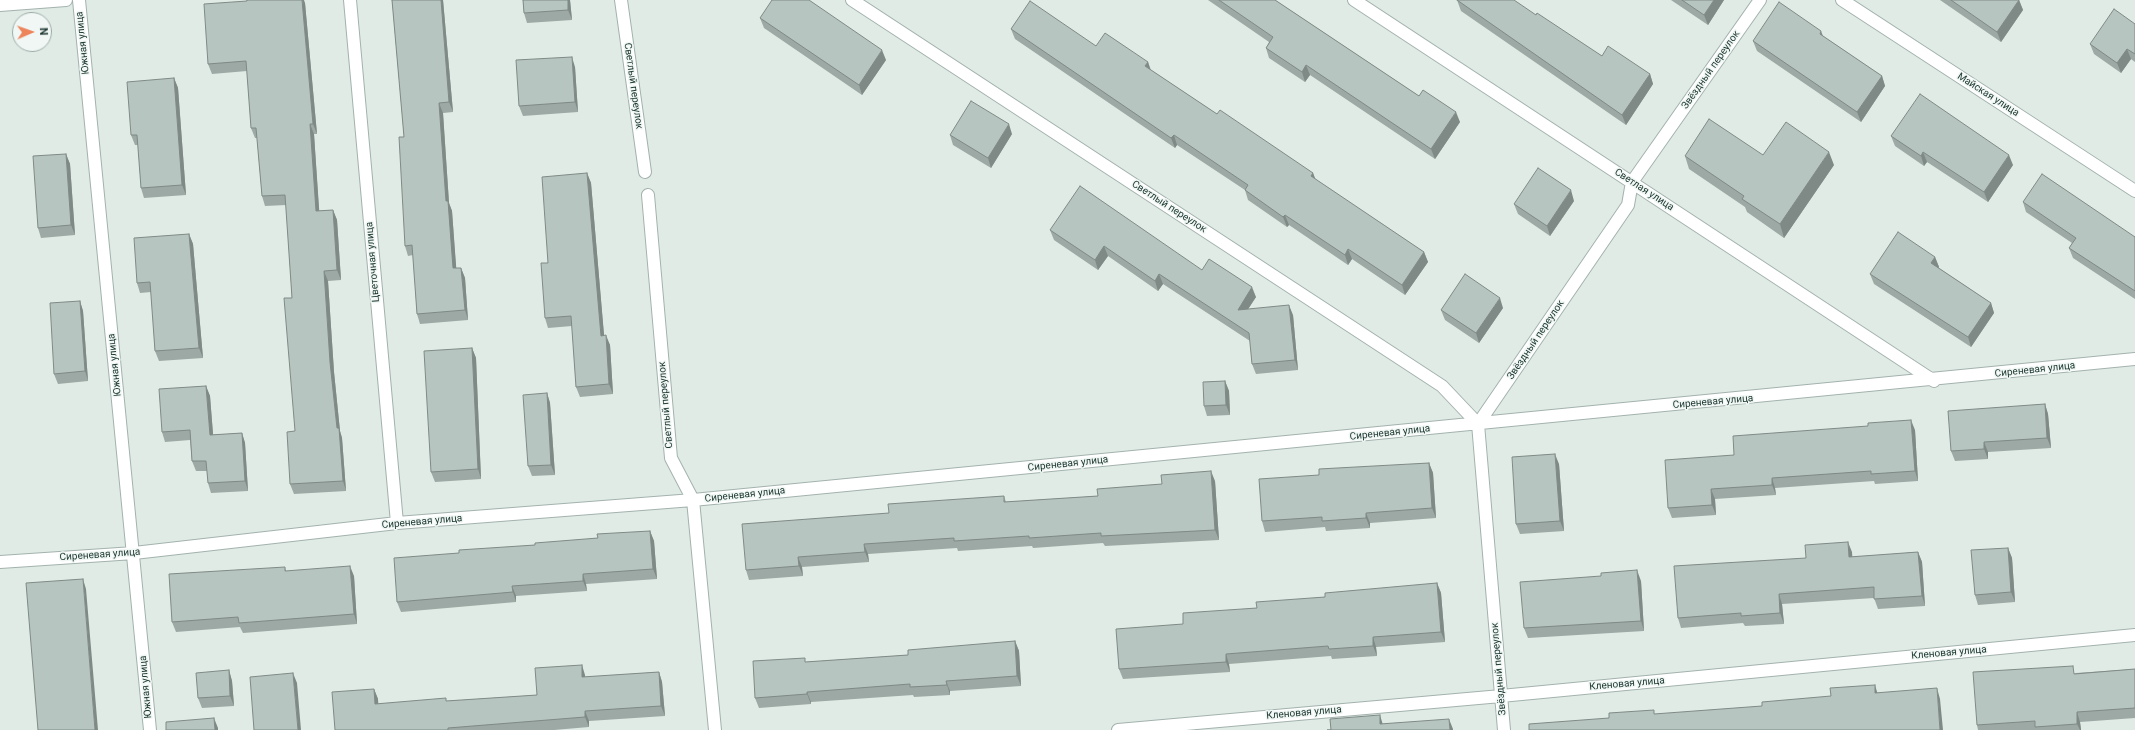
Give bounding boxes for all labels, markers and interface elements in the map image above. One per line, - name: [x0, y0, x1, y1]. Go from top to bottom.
- street label: Южная улица: [74, 11, 92, 75]
- north arrow: [12, 12, 52, 52]
- text: N: [37, 27, 50, 36]
- street label: Звёздный переулок: [1679, 28, 1743, 112]
- street label: Светлый переулок: [621, 42, 645, 130]
- street label: Майская улица: [1955, 71, 2021, 119]
- street label: Светлая улица: [1612, 166, 1676, 214]
- street label: Светлый переулок: [1129, 178, 1209, 236]
- street label: Цветочная улица: [364, 221, 382, 303]
- street label: Звёздный переулок: [1505, 298, 1567, 382]
- street label: Южная улица: [106, 333, 124, 397]
- street label: Сиреневая улица: [1994, 360, 2076, 380]
- street label: Светлый переулок: [656, 361, 676, 449]
- street label: Сиреневая улица: [1672, 392, 1754, 412]
- street label: Сиреневая улица: [1349, 423, 1431, 443]
- street label: Сиреневая улица: [1027, 454, 1109, 474]
- street label: Сиреневая улица: [704, 485, 786, 505]
- street label: Сиреневая улица: [381, 512, 463, 532]
- street label: Сиреневая улица: [59, 546, 141, 564]
- street label: Звёздный переулок: [1489, 622, 1509, 716]
- street label: Кленовая улица: [1911, 644, 1987, 662]
- street label: Южная улица: [137, 655, 155, 719]
- street label: Кленовая улица: [1589, 675, 1665, 693]
- street label: Кленовая улица: [1266, 704, 1342, 722]

